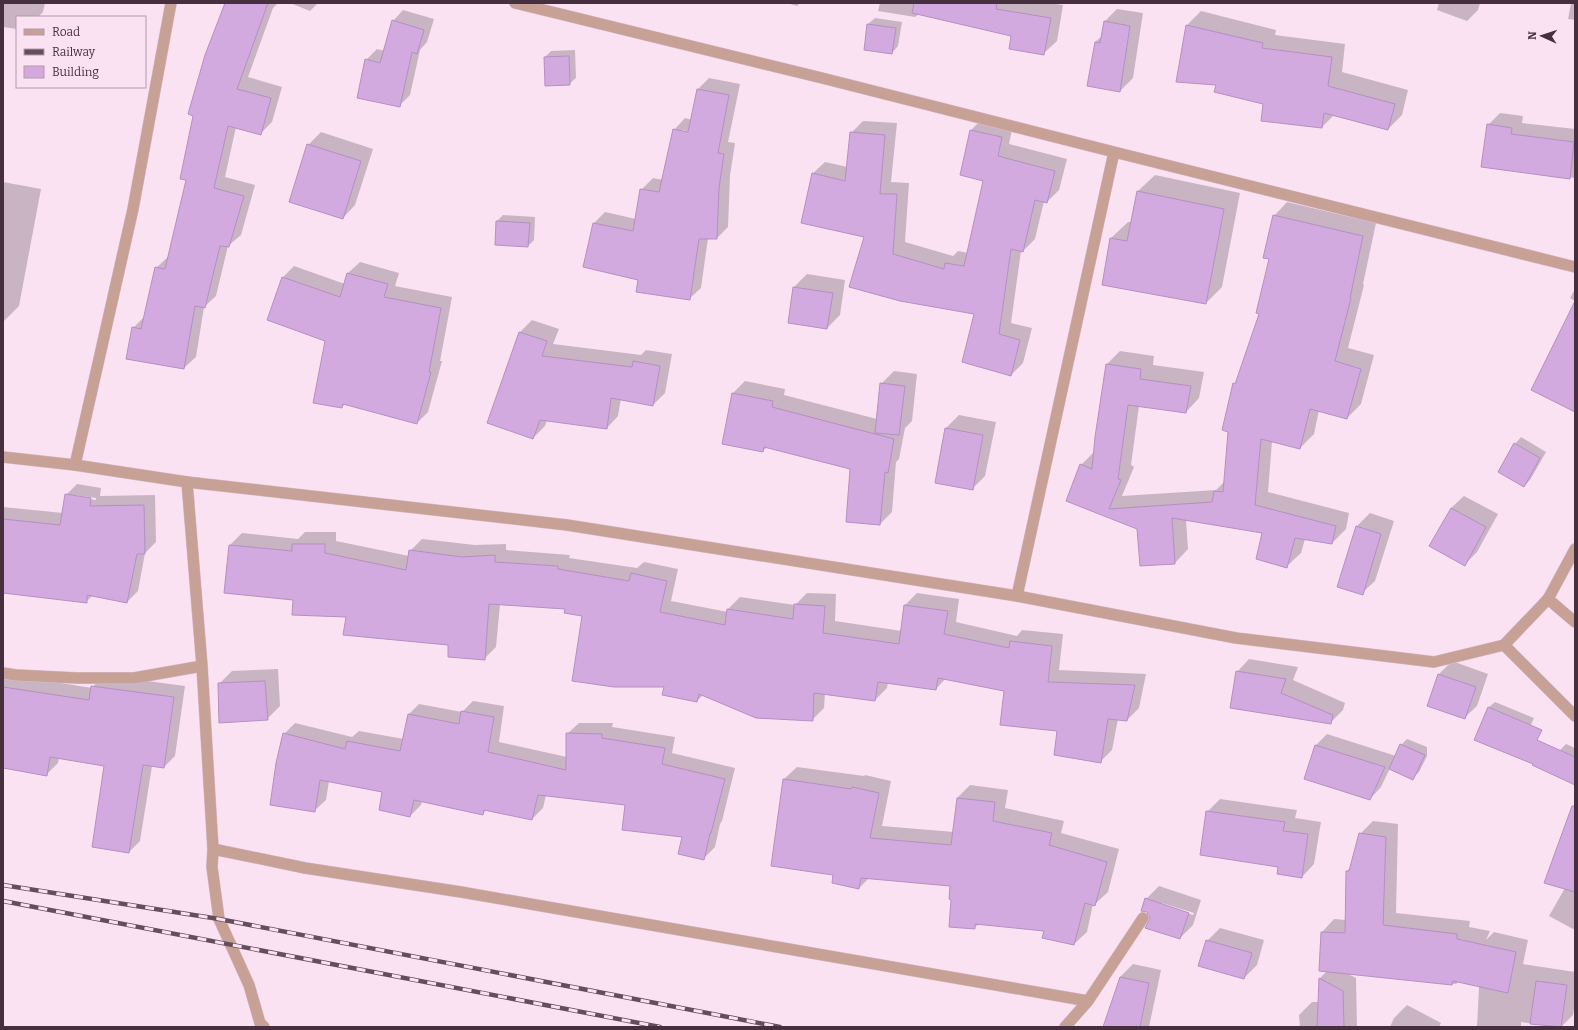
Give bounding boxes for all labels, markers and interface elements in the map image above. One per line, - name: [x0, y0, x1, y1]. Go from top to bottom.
- legend: [16, 16, 146, 88]
- north arrow: [1522, 16, 1562, 56]
- text: Road: [52, 25, 80, 39]
- text: N: [1526, 30, 1539, 40]
- text: Railway: [52, 45, 96, 59]
- text: Building: [52, 65, 99, 79]

